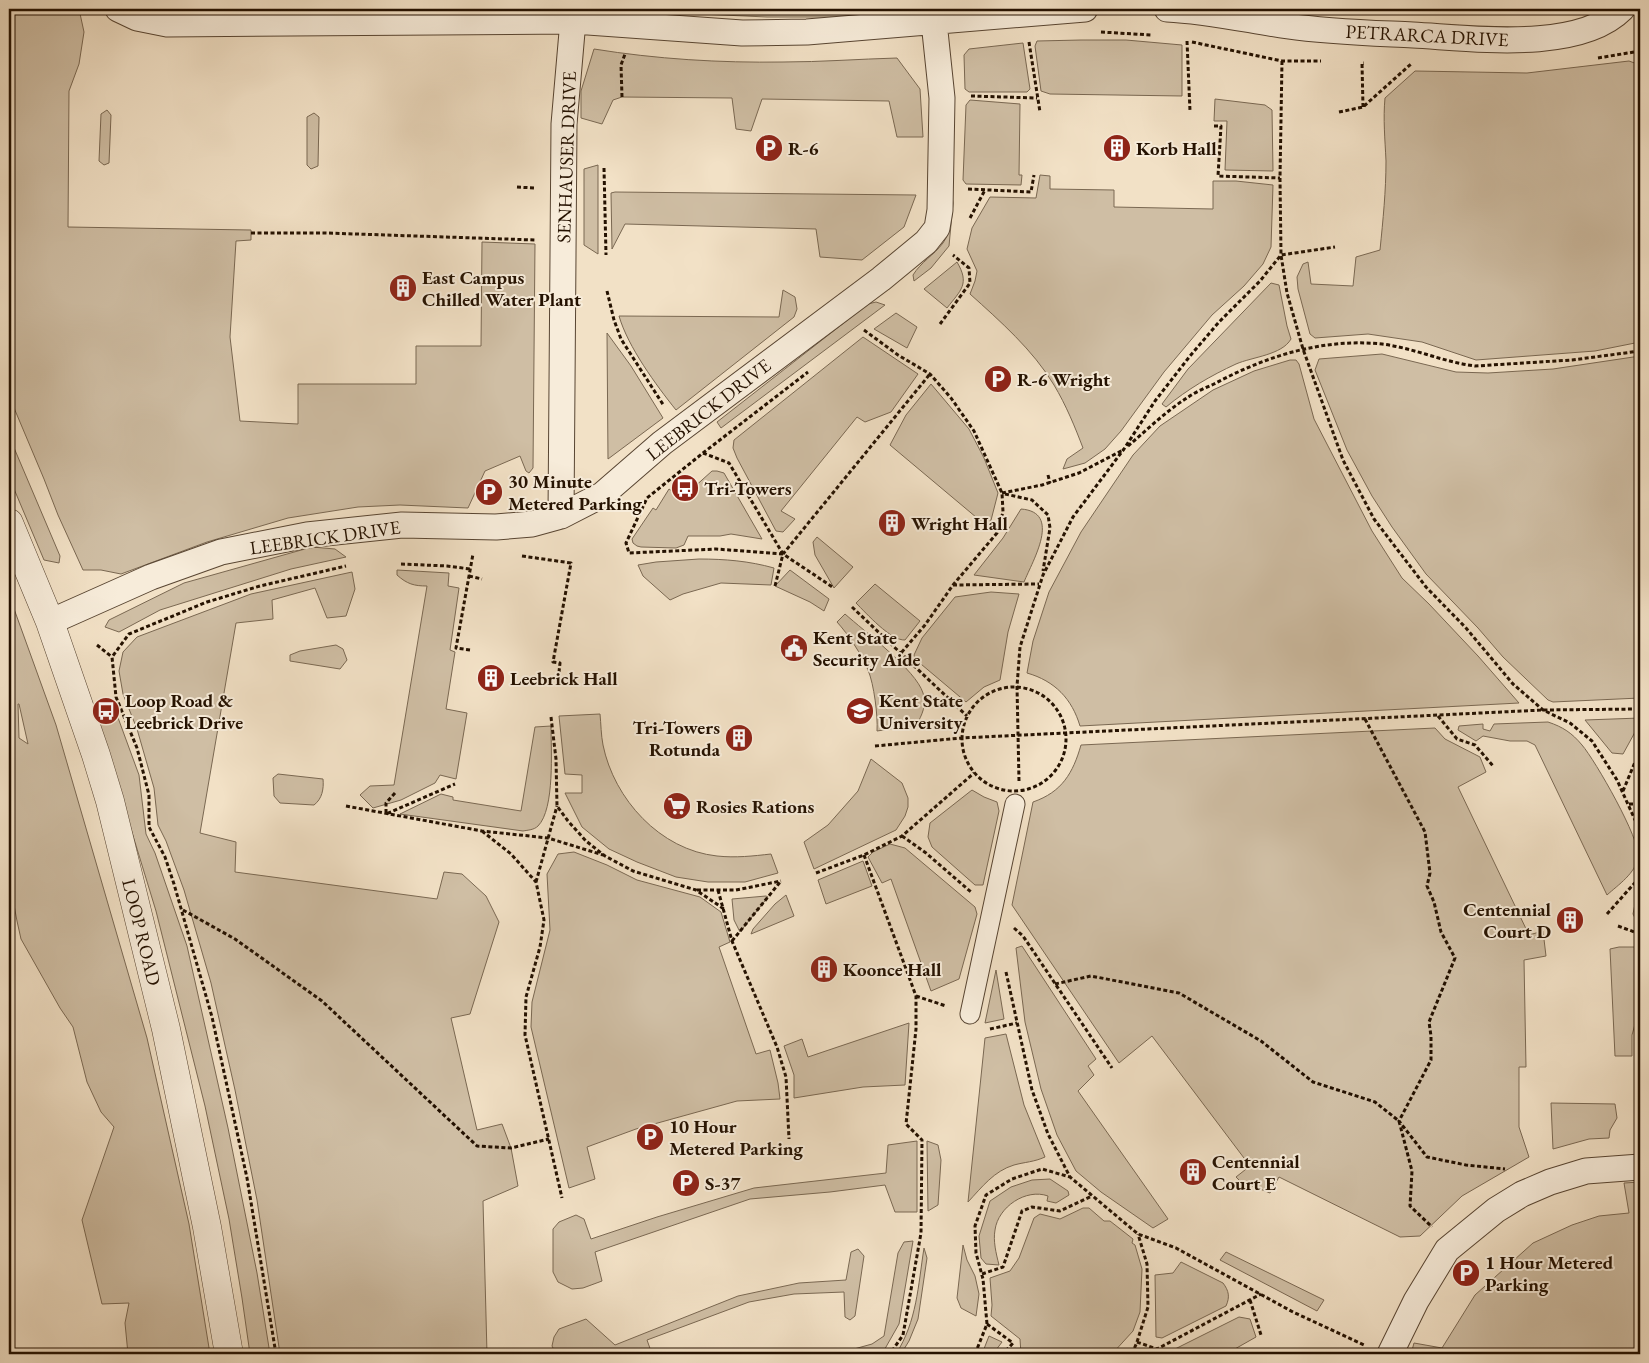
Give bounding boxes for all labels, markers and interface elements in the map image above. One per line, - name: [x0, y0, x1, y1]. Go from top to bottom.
- street label: PETRARCA DRIVE: [1345, 19, 1509, 52]
- street label: SENHAUSER DRIVE: [551, 70, 582, 243]
- parking icon: R-6: [754, 133, 784, 163]
- building icon: Korb Hall: [1102, 133, 1132, 163]
- place label: R-6: [788, 136, 819, 161]
- place label: Korb Hall: [1136, 136, 1217, 161]
- place label: East Campus Chilled Water Plant: [422, 265, 581, 312]
- building icon: East Campus Chilled Water Plant: [388, 273, 418, 303]
- street label: LEEBRICK DRIVE: [641, 353, 776, 466]
- parking icon: R-6 Wright: [983, 364, 1013, 394]
- place label: R-6 Wright: [1017, 367, 1110, 392]
- place label: 30 Minute Metered Parking: [508, 469, 643, 516]
- bus stop icon: Tri-Towers: [670, 473, 700, 503]
- place label: Tri-Towers: [704, 476, 792, 501]
- parking icon: 30 Minute Metered Parking: [474, 477, 504, 507]
- building icon: Wright Hall: [877, 508, 907, 538]
- place label: Wright Hall: [911, 511, 1009, 536]
- street label: LEEBRICK DRIVE: [248, 515, 402, 560]
- place label: Kent State Security Aide: [813, 625, 921, 672]
- public building icon: Kent State Security Aide: [779, 633, 809, 663]
- building icon: Leebrick Hall: [476, 663, 506, 693]
- place label: Leebrick Hall: [510, 666, 618, 691]
- place label: Loop Road & Leebrick Drive: [125, 688, 243, 735]
- place label: Kent State University: [879, 688, 963, 735]
- bus stop icon: Loop Road & Leebrick Drive: [91, 696, 121, 726]
- school or university icon: Kent State University: [845, 696, 875, 726]
- place label: Tri-Towers Rotunda: [632, 715, 721, 762]
- building icon: Tri-Towers Rotunda: [724, 723, 754, 753]
- supermarket icon: Rosies Rations: [662, 791, 692, 821]
- place label: Rosies Rations: [696, 794, 815, 819]
- street label: LOOP ROAD: [116, 876, 167, 988]
- place label: Centennial Court D: [1463, 897, 1552, 944]
- building icon: Centennial Court D: [1555, 905, 1585, 935]
- building icon: Koonce Hall: [809, 954, 839, 984]
- place label: Koonce Hall: [843, 957, 942, 982]
- place label: 10 Hour Metered Parking: [669, 1114, 804, 1161]
- parking icon: 10 Hour Metered Parking: [635, 1122, 665, 1152]
- place label: Centennial Court E: [1212, 1149, 1300, 1196]
- building icon: Centennial Court E: [1178, 1157, 1208, 1187]
- parking icon: S-37: [671, 1168, 701, 1198]
- place label: S-37: [705, 1171, 741, 1196]
- place label: 1 Hour Metered Parking: [1485, 1250, 1614, 1297]
- parking icon: 1 Hour Metered Parking: [1451, 1258, 1481, 1288]

